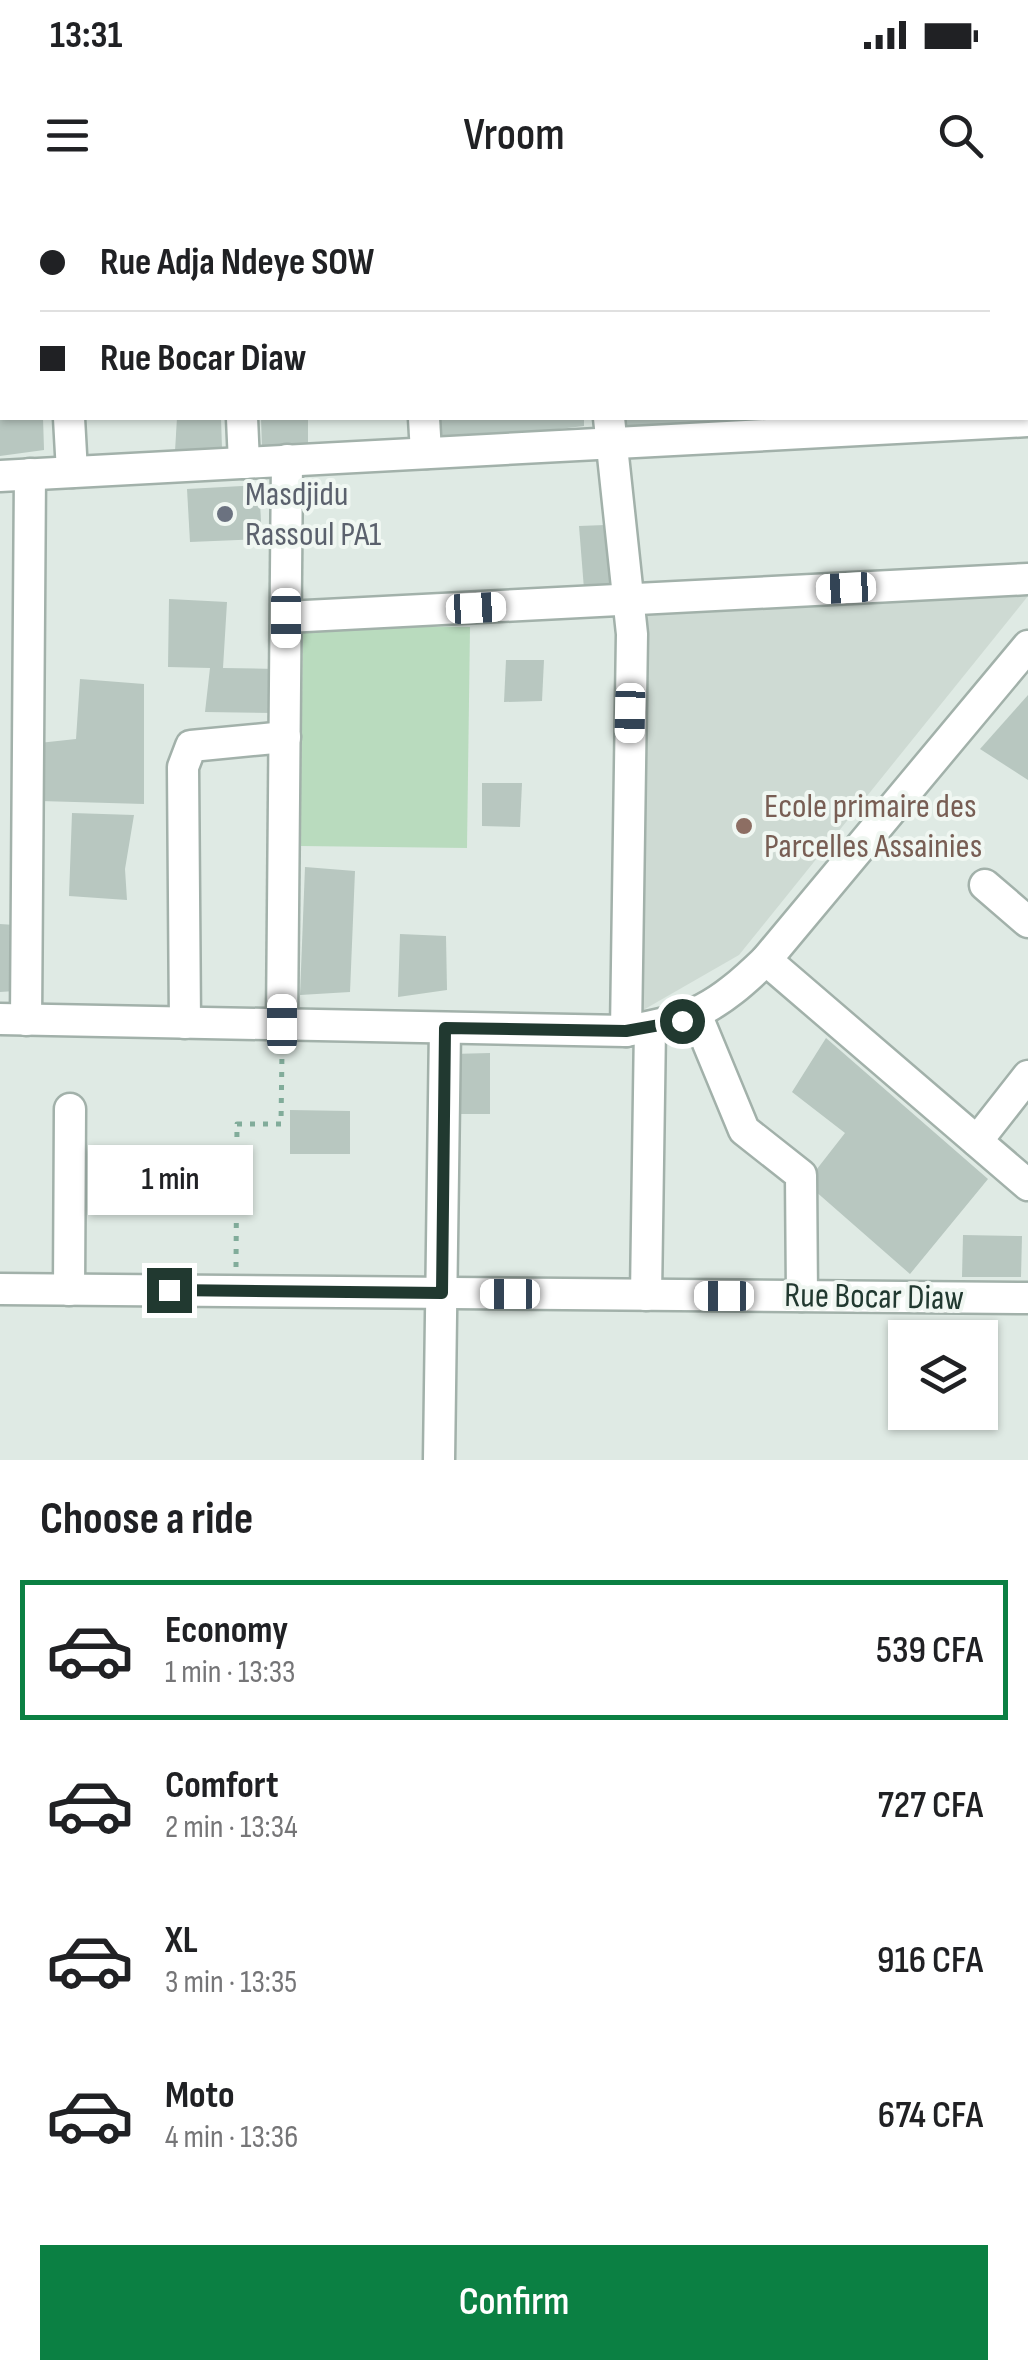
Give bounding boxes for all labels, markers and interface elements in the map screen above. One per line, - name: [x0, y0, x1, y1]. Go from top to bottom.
- text: 13:31: [50, 13, 122, 58]
- icon: menu: [40, 108, 95, 163]
- text: Vroom: [463, 108, 565, 163]
- icon: search: [933, 108, 988, 163]
- text: Rue Adja Ndeye SOW: [100, 240, 374, 285]
- text: Rue Bocar Diaw: [100, 336, 306, 381]
- place label: Masdjidu Rassoul PA1: [245, 473, 381, 556]
- marker: Masdjidu Rassoul PA1: [214, 503, 236, 525]
- car: [815, 571, 877, 605]
- car: [271, 588, 301, 648]
- car: [445, 591, 507, 625]
- car: [614, 683, 646, 743]
- place label: Ecole primaire des Parcelles Assainies: [764, 785, 982, 868]
- marker: Ecole primaire des Parcelles Assainies: [733, 815, 755, 837]
- car: [267, 994, 297, 1054]
- route start: [660, 999, 705, 1044]
- callout: 1 min: [86, 1145, 252, 1215]
- text: 1 min: [141, 1160, 200, 1199]
- route end: [147, 1268, 192, 1313]
- street label: Rue Bocar Diaw: [784, 1274, 964, 1320]
- car: [480, 1279, 540, 1309]
- car: [694, 1281, 754, 1311]
- map controls: [888, 1320, 998, 1430]
- button: layers: [888, 1320, 998, 1430]
- text: Choose a ride: [40, 1492, 253, 1547]
- icon: car: [45, 1605, 135, 1695]
- text: Economy: [165, 1608, 288, 1653]
- text: 539 CFA: [876, 1628, 983, 1673]
- text: 1 min · 13:33: [165, 1653, 296, 1692]
- icon: car: [45, 1760, 135, 1850]
- text: Comfort: [165, 1763, 279, 1808]
- text: 727 CFA: [878, 1783, 983, 1828]
- text: 2 min · 13:34: [165, 1808, 298, 1847]
- icon: car: [45, 1915, 135, 2005]
- text: XL: [165, 1918, 198, 1963]
- text: 916 CFA: [877, 1938, 983, 1983]
- text: 3 min · 13:35: [165, 1963, 297, 2002]
- icon: car: [45, 2070, 135, 2160]
- text: Moto: [165, 2073, 235, 2118]
- text: 674 CFA: [878, 2093, 983, 2138]
- text: 4 min · 13:36: [165, 2118, 298, 2157]
- button: Confirm: [40, 2245, 988, 2360]

